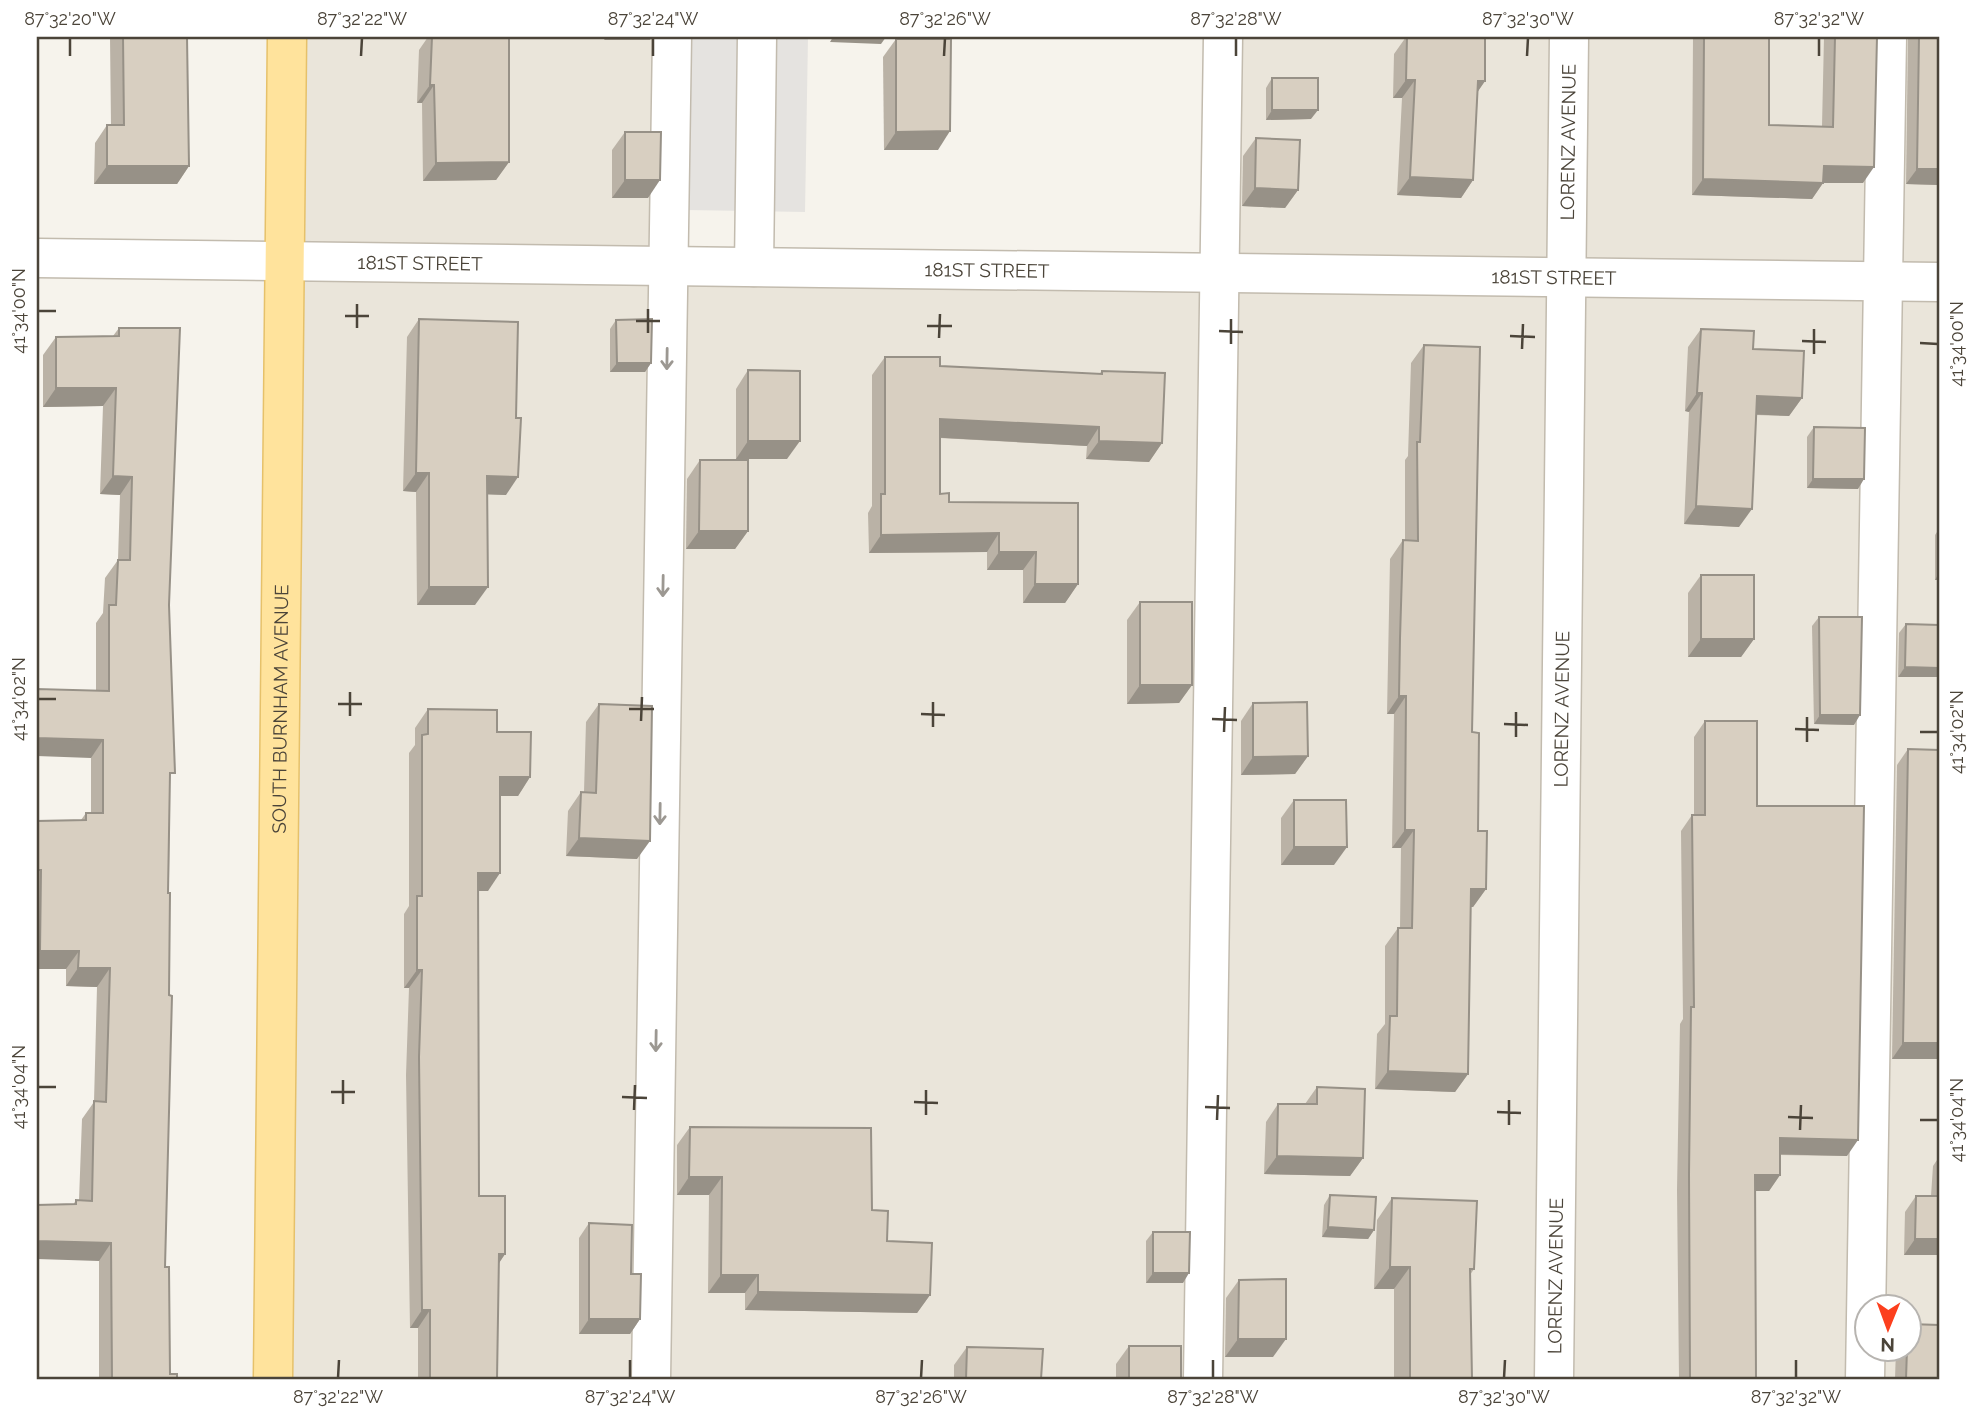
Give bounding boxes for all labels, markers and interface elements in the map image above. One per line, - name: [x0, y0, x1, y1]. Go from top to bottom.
- text: 87°32'20"W: [24, 8, 116, 29]
- text: 87°32'22"W: [317, 8, 407, 29]
- text: 87°32'24"W: [608, 8, 698, 29]
- text: 87°32'26"W: [899, 8, 991, 29]
- text: 87°32'28"W: [1190, 8, 1282, 29]
- text: 87°32'30"W: [1482, 8, 1574, 29]
- text: 87°32'32"W: [1774, 8, 1864, 29]
- street label: LORENZ AVENUE: [1556, 64, 1580, 220]
- street label: 181ST STREET: [357, 251, 483, 275]
- street label: 181ST STREET: [924, 258, 1050, 282]
- street label: 181ST STREET: [1491, 265, 1617, 289]
- text: 41°34'00"N: [8, 268, 29, 354]
- text: 41°34'00"N: [1946, 301, 1967, 387]
- one-way arrow: [660, 347, 673, 370]
- one-way arrow: [656, 574, 670, 597]
- street label: SOUTH BURNHAM AVENUE: [268, 584, 292, 834]
- street label: LORENZ AVENUE: [1550, 631, 1573, 787]
- text: 41°34'02"N: [8, 657, 29, 741]
- text: 41°34'02"N: [1946, 690, 1967, 774]
- one-way arrow: [653, 802, 667, 825]
- one-way arrow: [650, 1029, 663, 1052]
- text: 41°34'04"N: [8, 1045, 29, 1129]
- text: 41°34'04"N: [1946, 1078, 1967, 1162]
- street label: LORENZ AVENUE: [1543, 1198, 1567, 1354]
- north arrow: [1854, 1294, 1924, 1364]
- text: N: [1880, 1334, 1895, 1356]
- text: 87°32'22"W: [293, 1386, 383, 1407]
- text: 87°32'24"W: [585, 1386, 675, 1407]
- text: 87°32'26"W: [875, 1386, 967, 1407]
- text: 87°32'28"W: [1167, 1386, 1259, 1407]
- text: 87°32'30"W: [1458, 1386, 1550, 1407]
- text: 87°32'32"W: [1751, 1386, 1841, 1407]

